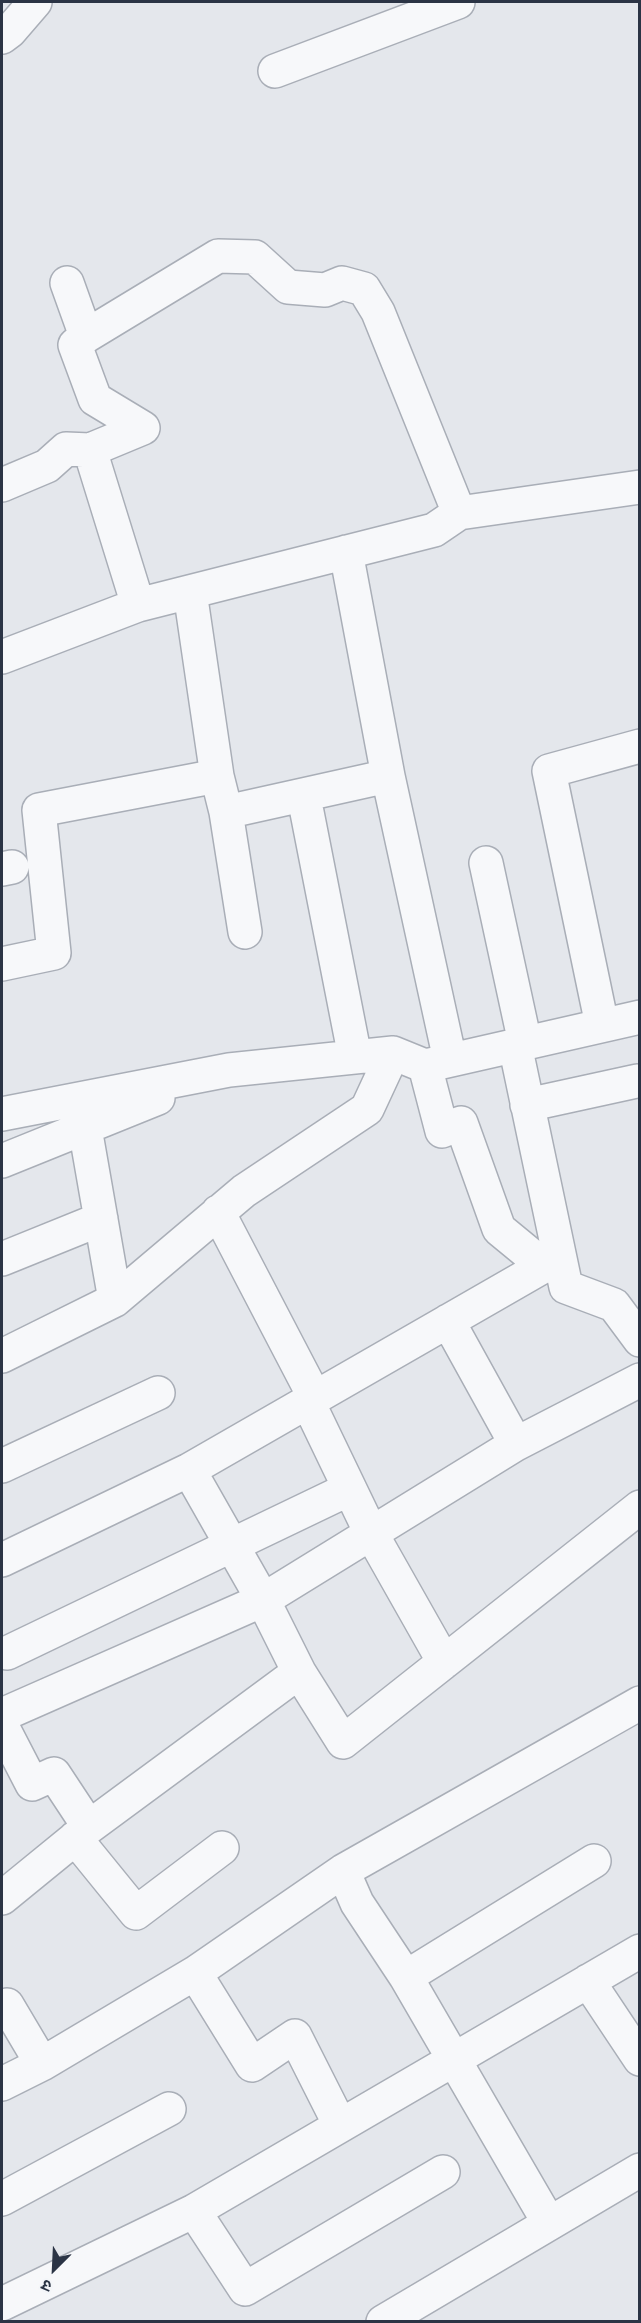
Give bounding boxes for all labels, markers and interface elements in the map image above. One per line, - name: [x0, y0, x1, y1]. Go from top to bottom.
- north arrow: [24, 2239, 84, 2299]
- text: उ: [38, 2274, 55, 2296]

